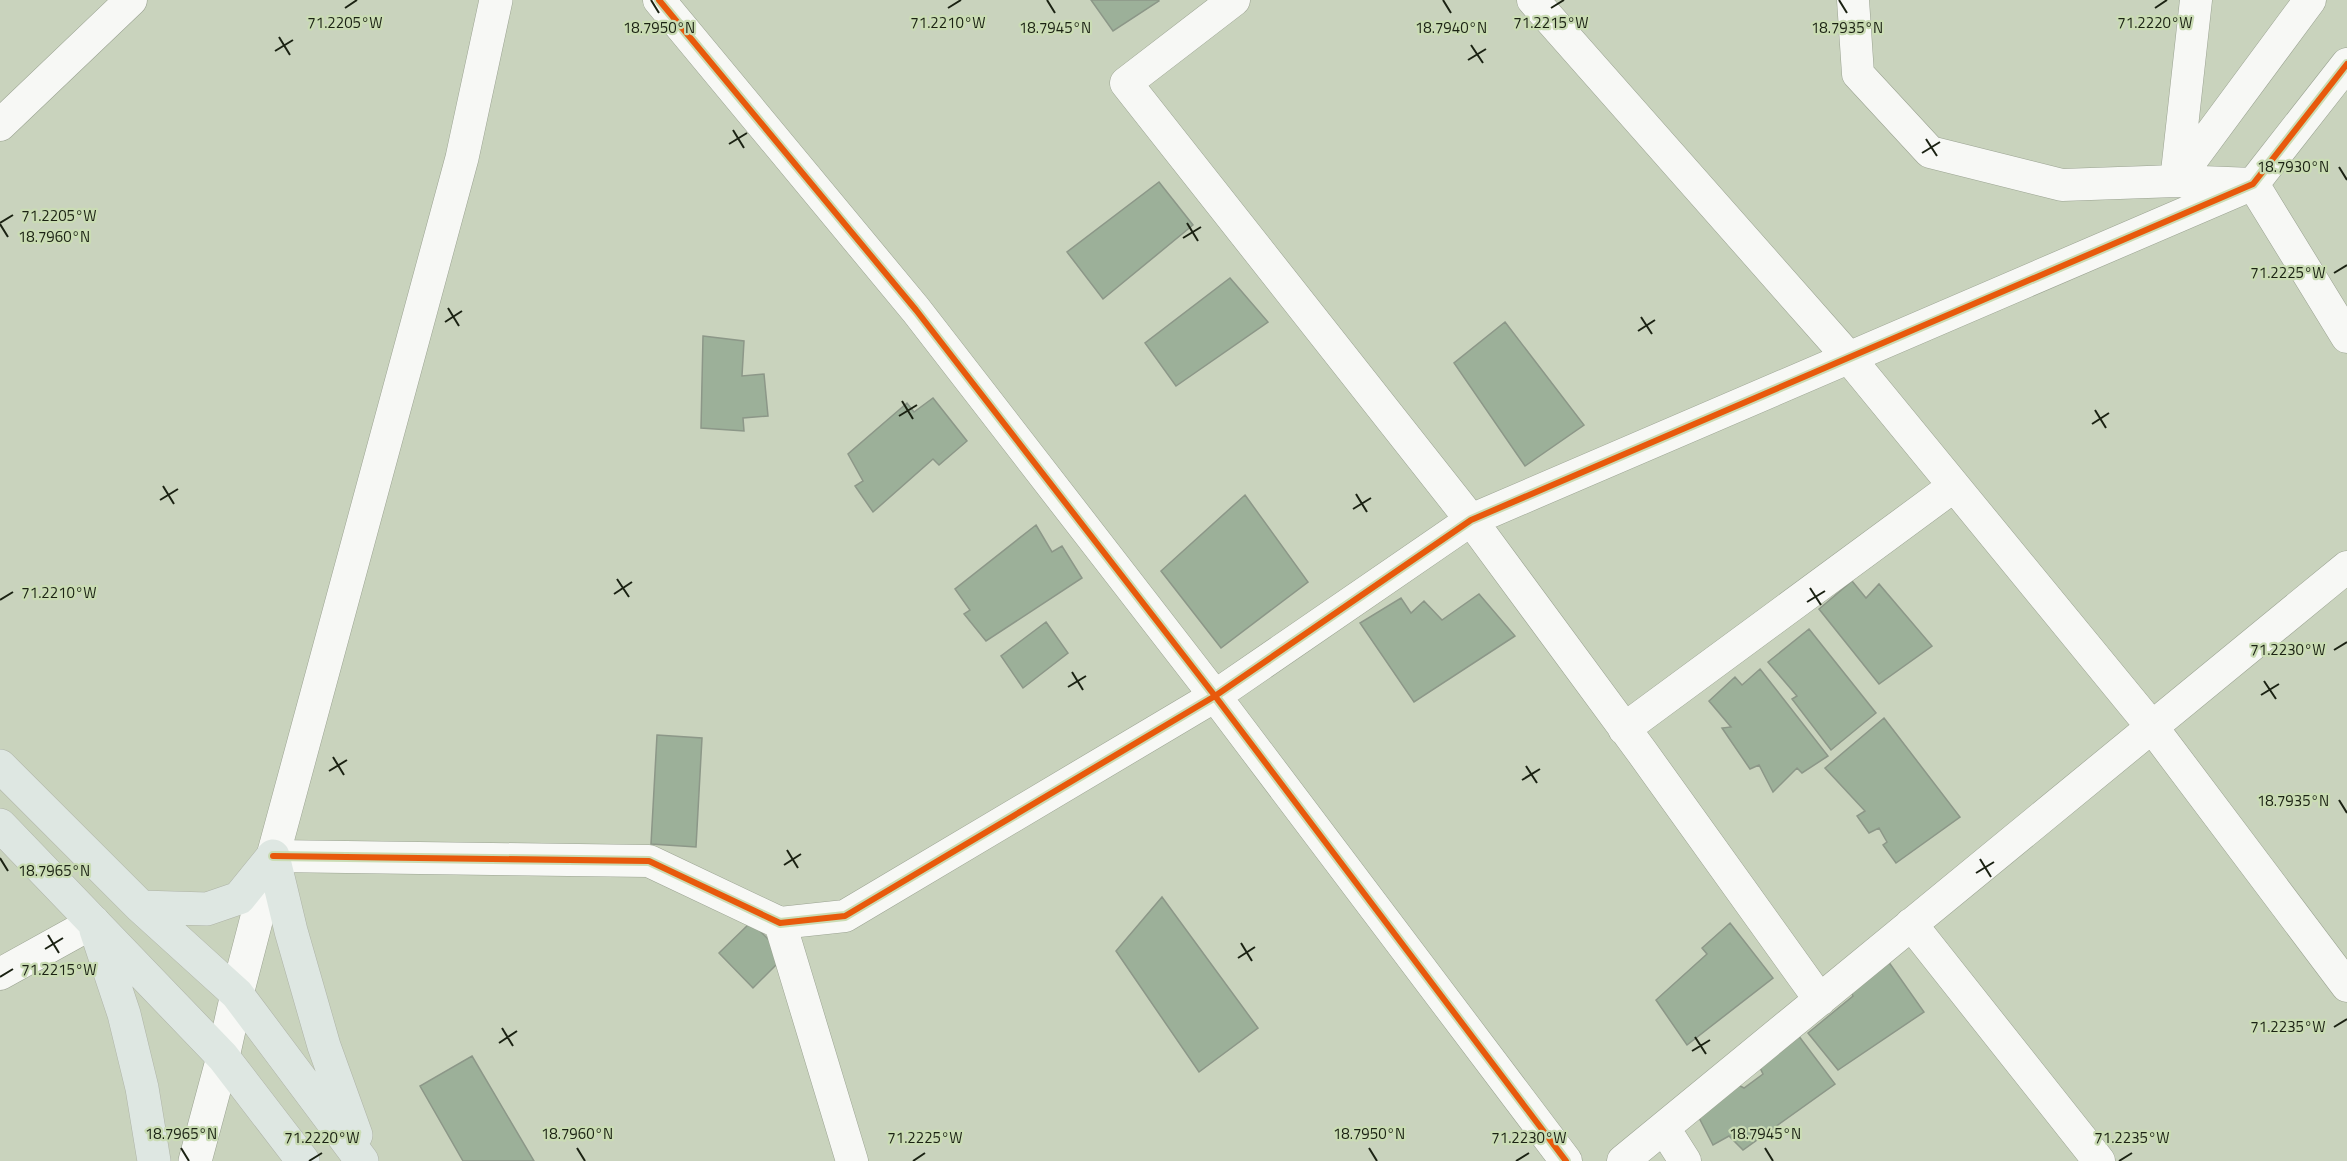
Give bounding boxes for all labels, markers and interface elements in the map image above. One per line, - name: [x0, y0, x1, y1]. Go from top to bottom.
- text: 71.2205°W: [307, 11, 383, 34]
- text: 71.2210°W: [910, 11, 986, 34]
- text: 71.2215°W: [1513, 11, 1589, 34]
- text: 71.2220°W: [2117, 11, 2193, 34]
- text: 18.7950°N: [623, 16, 695, 39]
- text: 18.7945°N: [1019, 16, 1091, 39]
- text: 18.7940°N: [1415, 16, 1487, 39]
- text: 18.7935°N: [1811, 16, 1883, 39]
- text: 18.7930°N: [2257, 155, 2329, 178]
- text: 71.2205°W: [21, 204, 97, 227]
- text: 18.7960°N: [18, 225, 90, 248]
- text: 71.2225°W: [2250, 261, 2326, 284]
- text: 71.2210°W: [21, 581, 97, 604]
- text: 71.2230°W: [2250, 638, 2326, 661]
- text: 18.7935°N: [2257, 789, 2329, 812]
- text: 18.7965°N: [18, 859, 90, 882]
- text: 71.2215°W: [21, 958, 97, 981]
- text: 71.2235°W: [2250, 1015, 2326, 1038]
- text: 18.7965°N: [145, 1122, 217, 1145]
- text: 18.7960°N: [541, 1122, 613, 1145]
- text: 18.7950°N: [1333, 1122, 1405, 1145]
- text: 18.7945°N: [1729, 1122, 1801, 1145]
- text: 71.2220°W: [284, 1126, 360, 1149]
- text: 71.2225°W: [887, 1126, 963, 1149]
- text: 71.2230°W: [1491, 1126, 1567, 1149]
- text: 71.2235°W: [2094, 1126, 2170, 1149]

